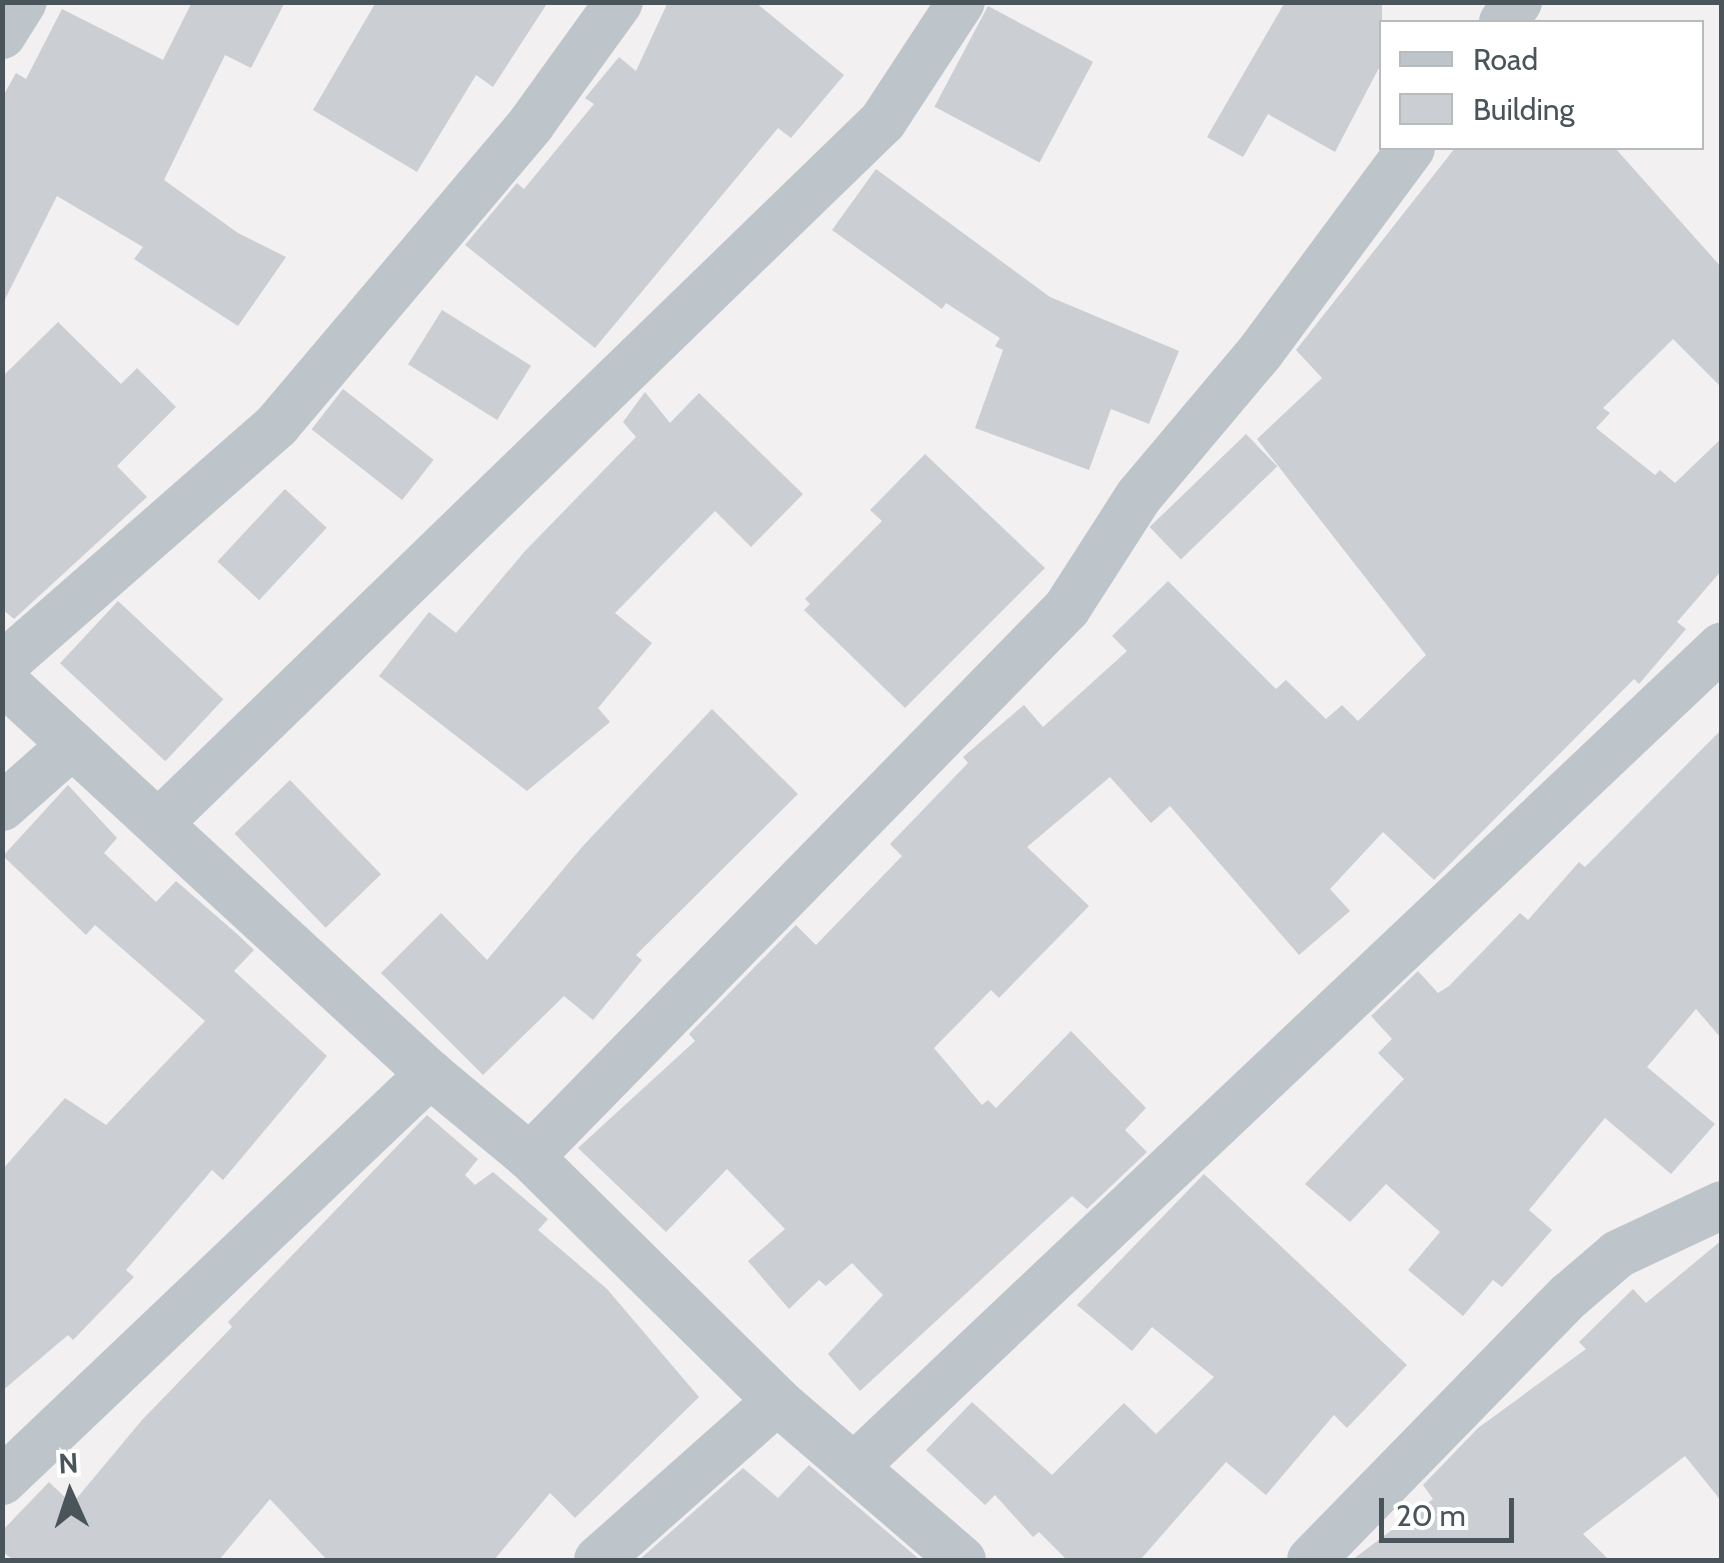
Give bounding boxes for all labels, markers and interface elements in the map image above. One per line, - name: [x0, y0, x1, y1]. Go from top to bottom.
- legend: [1379, 20, 1704, 150]
- text: Road: [1473, 41, 1538, 78]
- text: Building: [1473, 91, 1575, 128]
- north arrow: [20, 1443, 120, 1543]
- text: N: [58, 1446, 79, 1481]
- scale bar: [1384, 1478, 1519, 1540]
- text: 20 m: [1396, 1497, 1466, 1534]

